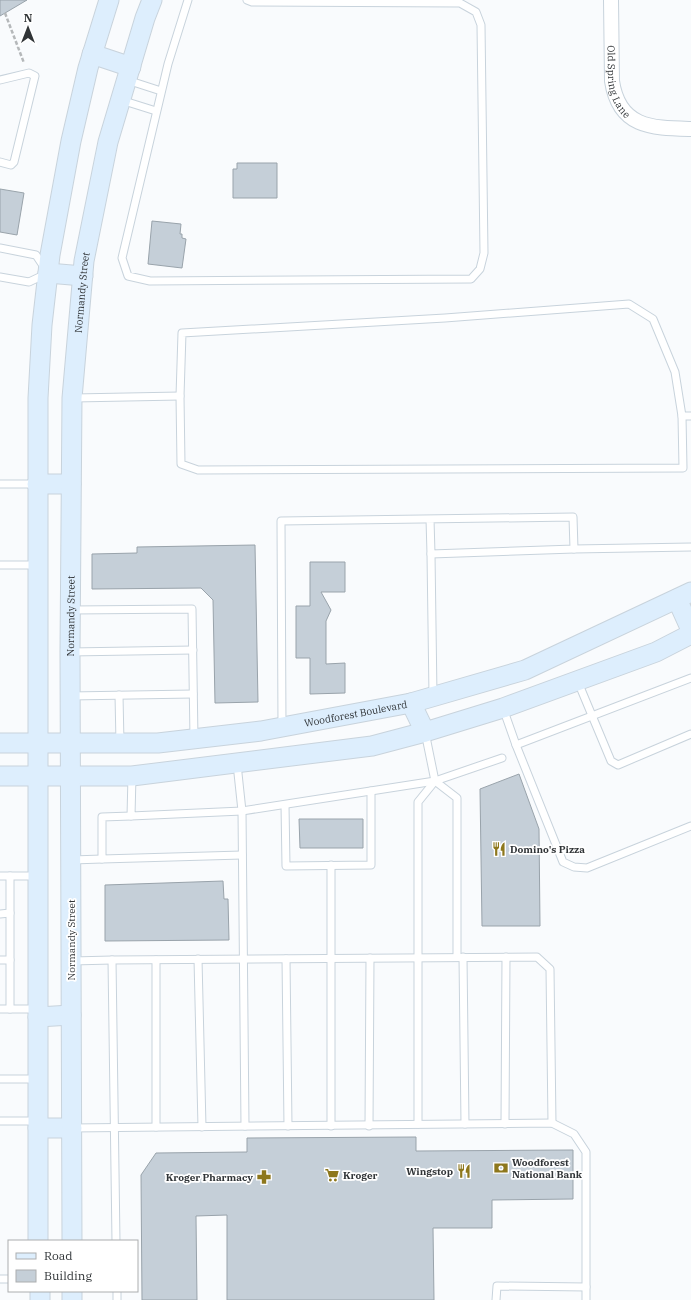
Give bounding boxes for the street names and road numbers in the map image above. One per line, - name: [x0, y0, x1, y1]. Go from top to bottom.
- street label: Old Spring Lane: [605, 45, 633, 121]
- street label: Normandy Street: [72, 251, 93, 333]
- street label: Normandy Street: [64, 575, 78, 657]
- street label: Woodforest Boulevard: [303, 698, 408, 730]
- street label: Normandy Street: [65, 899, 78, 981]

